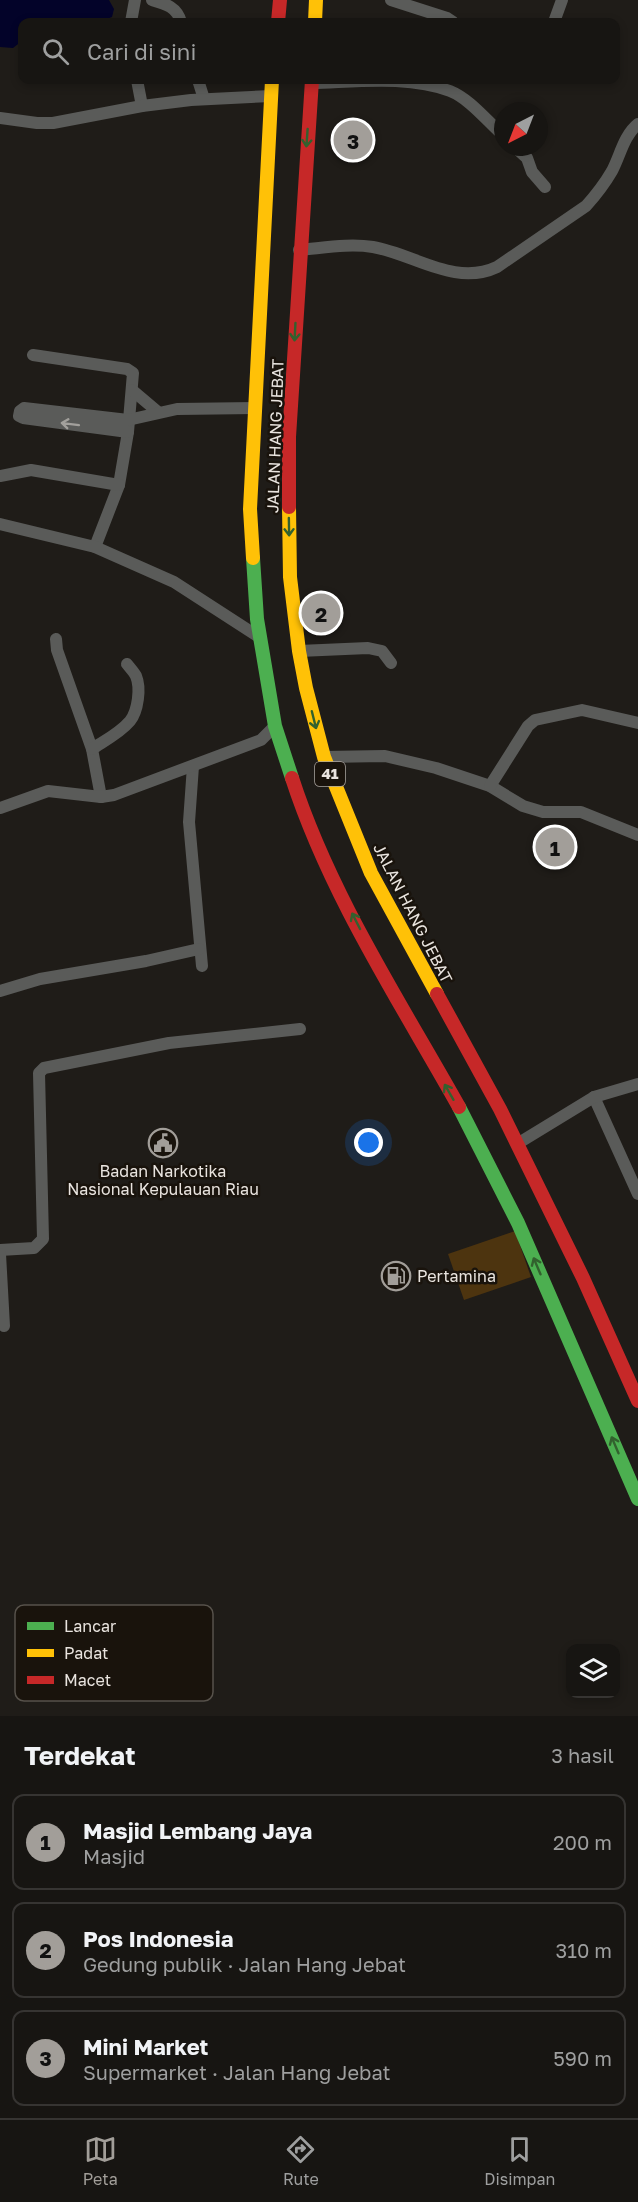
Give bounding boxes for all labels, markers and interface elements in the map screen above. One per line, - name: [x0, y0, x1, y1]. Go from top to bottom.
- search box: [18, 18, 620, 84]
- icon: search: [39, 35, 72, 68]
- text: Cari di sini: [87, 38, 196, 65]
- north arrow: [494, 102, 548, 156]
- pin: 3: [334, 118, 372, 162]
- one-way arrow: [301, 127, 312, 147]
- one-way arrow: [289, 322, 300, 342]
- street label: JALAN HANG JEBAT: [262, 358, 288, 513]
- one-way arrow: [60, 419, 80, 430]
- one-way arrow: [283, 517, 295, 537]
- pin: 2: [302, 590, 340, 636]
- one-way arrow: [309, 710, 321, 729]
- road number: 41: [315, 762, 345, 786]
- pin: 1: [536, 824, 574, 870]
- street label: JALAN HANG JEBAT: [369, 840, 457, 986]
- one-way arrow: [349, 913, 361, 931]
- one-way arrow: [443, 1084, 455, 1101]
- public building icon: Badan Narkotika Nasional Kepulauan Riau: [147, 1127, 179, 1159]
- your location: [354, 1128, 383, 1157]
- place label: Badan Narkotika Nasional Kepulauan Riau: [67, 1161, 259, 1199]
- one-way arrow: [530, 1258, 542, 1276]
- fuel station icon: Pertamina: [380, 1260, 412, 1292]
- place label: Pertamina: [417, 1266, 496, 1286]
- one-way arrow: [609, 1436, 620, 1455]
- legend: [15, 1605, 213, 1701]
- text: Lancar: [64, 1616, 116, 1636]
- text: Padat: [64, 1643, 108, 1663]
- map controls: [566, 1644, 620, 1698]
- button: layers: [566, 1644, 620, 1698]
- text: Macet: [64, 1670, 111, 1690]
- text: Terdekat: [24, 1740, 136, 1771]
- text: 3 hasil: [551, 1743, 614, 1767]
- text: Masjid Lembang Jaya: [83, 1817, 312, 1844]
- text: 1: [40, 1830, 51, 1854]
- text: 200 m: [553, 1830, 612, 1854]
- text: Masjid: [83, 1844, 145, 1868]
- text: Pos Indonesia: [83, 1925, 233, 1952]
- text: 2: [39, 1938, 52, 1962]
- text: 310 m: [556, 1938, 612, 1962]
- text: Gedung publik · Jalan Hang Jebat: [83, 1952, 406, 1976]
- text: Mini Market: [83, 2033, 208, 2060]
- text: 3: [39, 2046, 52, 2070]
- text: 590 m: [553, 2046, 612, 2070]
- text: Supermarket · Jalan Hang Jebat: [83, 2060, 391, 2084]
- tab: Peta: [83, 2133, 118, 2189]
- tab: Rute: [283, 2133, 319, 2189]
- tab: Disimpan: [484, 2133, 555, 2189]

